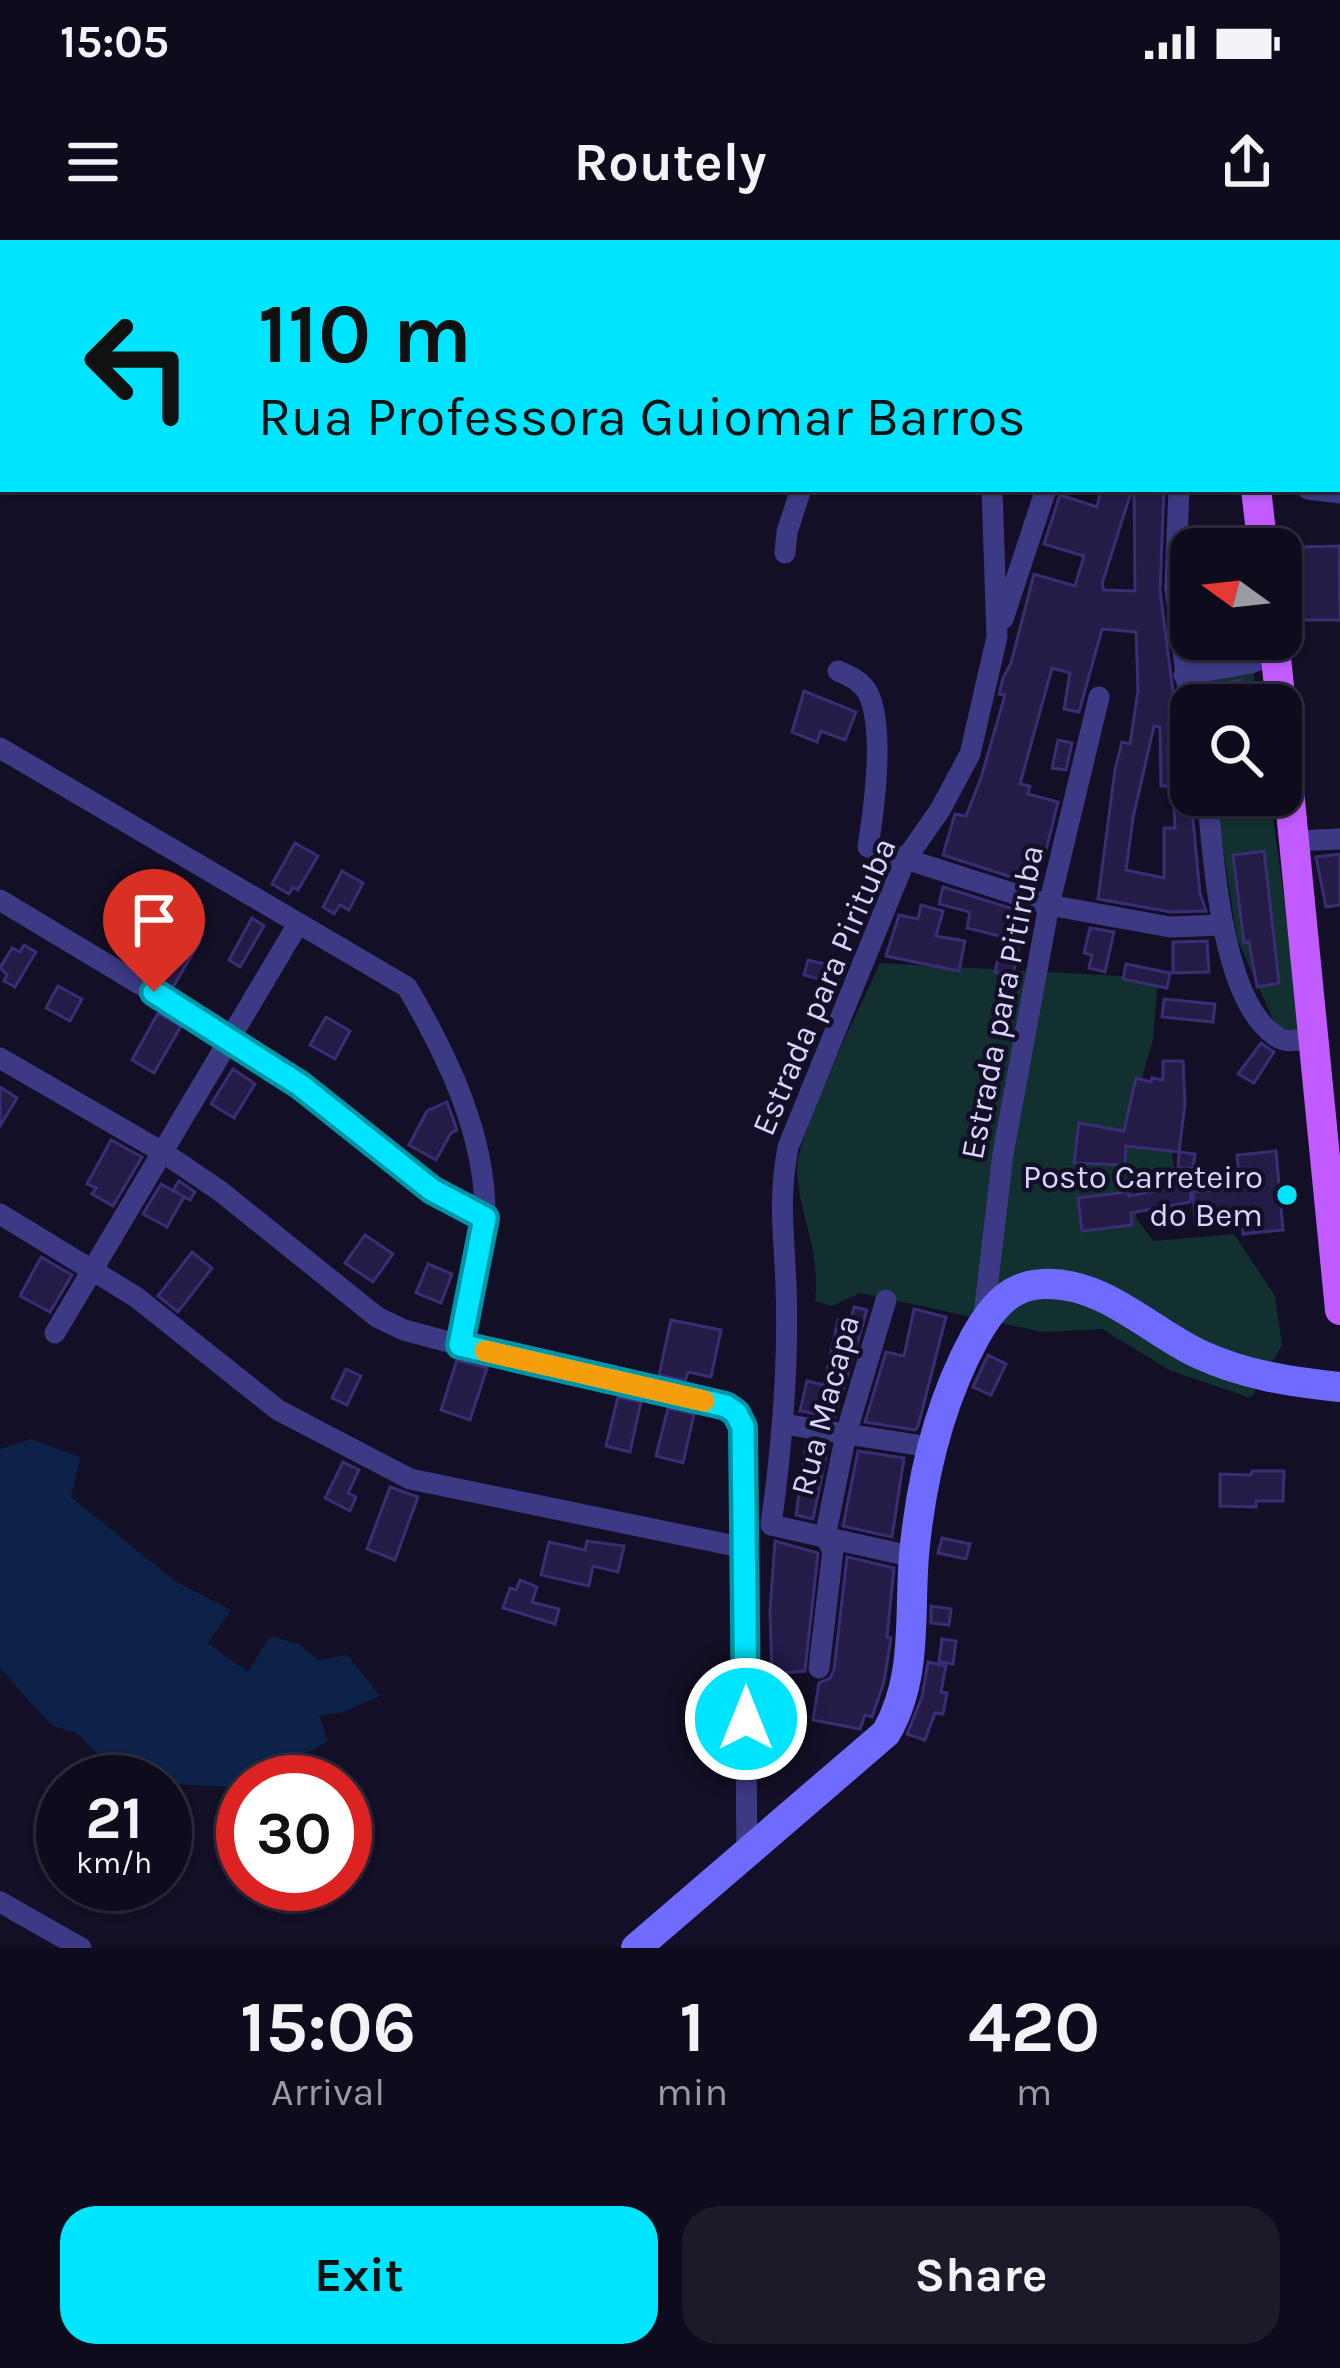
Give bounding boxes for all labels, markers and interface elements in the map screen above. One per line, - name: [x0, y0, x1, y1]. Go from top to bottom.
- text: 15:05: [60, 16, 169, 68]
- icon: menu: [60, 129, 126, 195]
- icon: share: [1214, 129, 1280, 195]
- text: Routely: [574, 130, 766, 194]
- text: 110 m: [258, 285, 472, 383]
- icon: left: [60, 288, 216, 444]
- text: Rua Professora Guiomar Barros: [258, 385, 1026, 449]
- north arrow: [1170, 528, 1302, 660]
- map controls: [1170, 528, 1302, 816]
- button: search: [1170, 684, 1302, 816]
- street label: Estrada para Pirituba: [744, 832, 904, 1141]
- street label: Estrada para Pitiruba: [953, 842, 1051, 1163]
- pin: [103, 869, 205, 992]
- icon: arrive: [121, 887, 187, 953]
- place label: Posto Carreteiro do Bem: [1023, 1158, 1263, 1234]
- marker: Posto Carreteiro do Bem: [1274, 1182, 1300, 1208]
- street label: Rua Macapa: [783, 1311, 867, 1500]
- position arrow: [683, 1656, 809, 1782]
- speed limit sign: 30: [216, 1755, 372, 1911]
- text: 21: [85, 1783, 143, 1853]
- text: km/h: [76, 1845, 152, 1881]
- text: 15:06: [240, 1985, 416, 2069]
- text: 1: [679, 1985, 705, 2069]
- text: 420: [968, 1985, 1100, 2069]
- text: Arrival: [271, 2069, 385, 2115]
- text: min: [656, 2069, 728, 2115]
- text: m: [1016, 2069, 1052, 2115]
- button: Exit: [60, 2206, 658, 2344]
- button: Share: [682, 2206, 1280, 2344]

